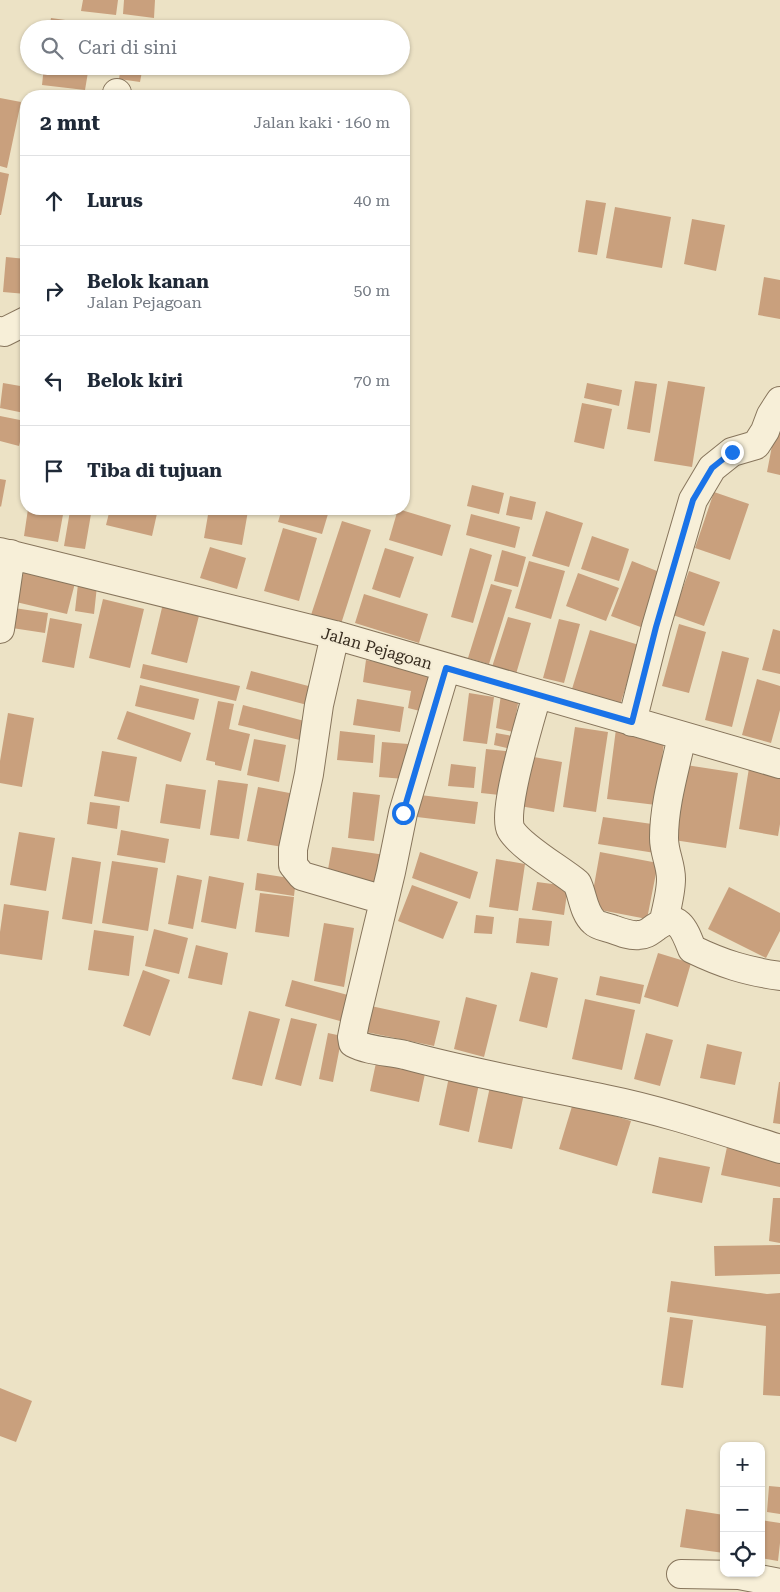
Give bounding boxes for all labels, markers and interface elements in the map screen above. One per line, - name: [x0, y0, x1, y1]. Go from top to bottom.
- search box: [20, 20, 410, 75]
- icon: search: [38, 34, 66, 62]
- text: Cari di sini: [78, 36, 177, 59]
- text: 2 mnt: [40, 111, 100, 135]
- text: Jalan kaki · 160 m: [254, 113, 390, 132]
- icon: ahead: [40, 187, 68, 215]
- text: Lurus: [87, 189, 143, 212]
- text: 40 m: [353, 191, 390, 210]
- text: Belok kanan: [87, 270, 209, 293]
- icon: right: [40, 277, 68, 305]
- text: 50 m: [353, 281, 390, 300]
- text: Jalan Pejagoan: [87, 293, 202, 312]
- icon: left: [40, 367, 68, 395]
- text: Belok kiri: [87, 369, 183, 392]
- text: 70 m: [353, 371, 390, 390]
- route end: [721, 441, 744, 464]
- icon: arrive: [40, 457, 68, 485]
- text: Tiba di tujuan: [87, 459, 222, 482]
- street label: Jalan Pejagoan: [319, 624, 435, 673]
- route start: [392, 802, 415, 825]
- map controls: [720, 1442, 765, 1577]
- button: +: [720, 1442, 765, 1487]
- button: −: [720, 1487, 765, 1532]
- button: locate: [720, 1532, 765, 1577]

